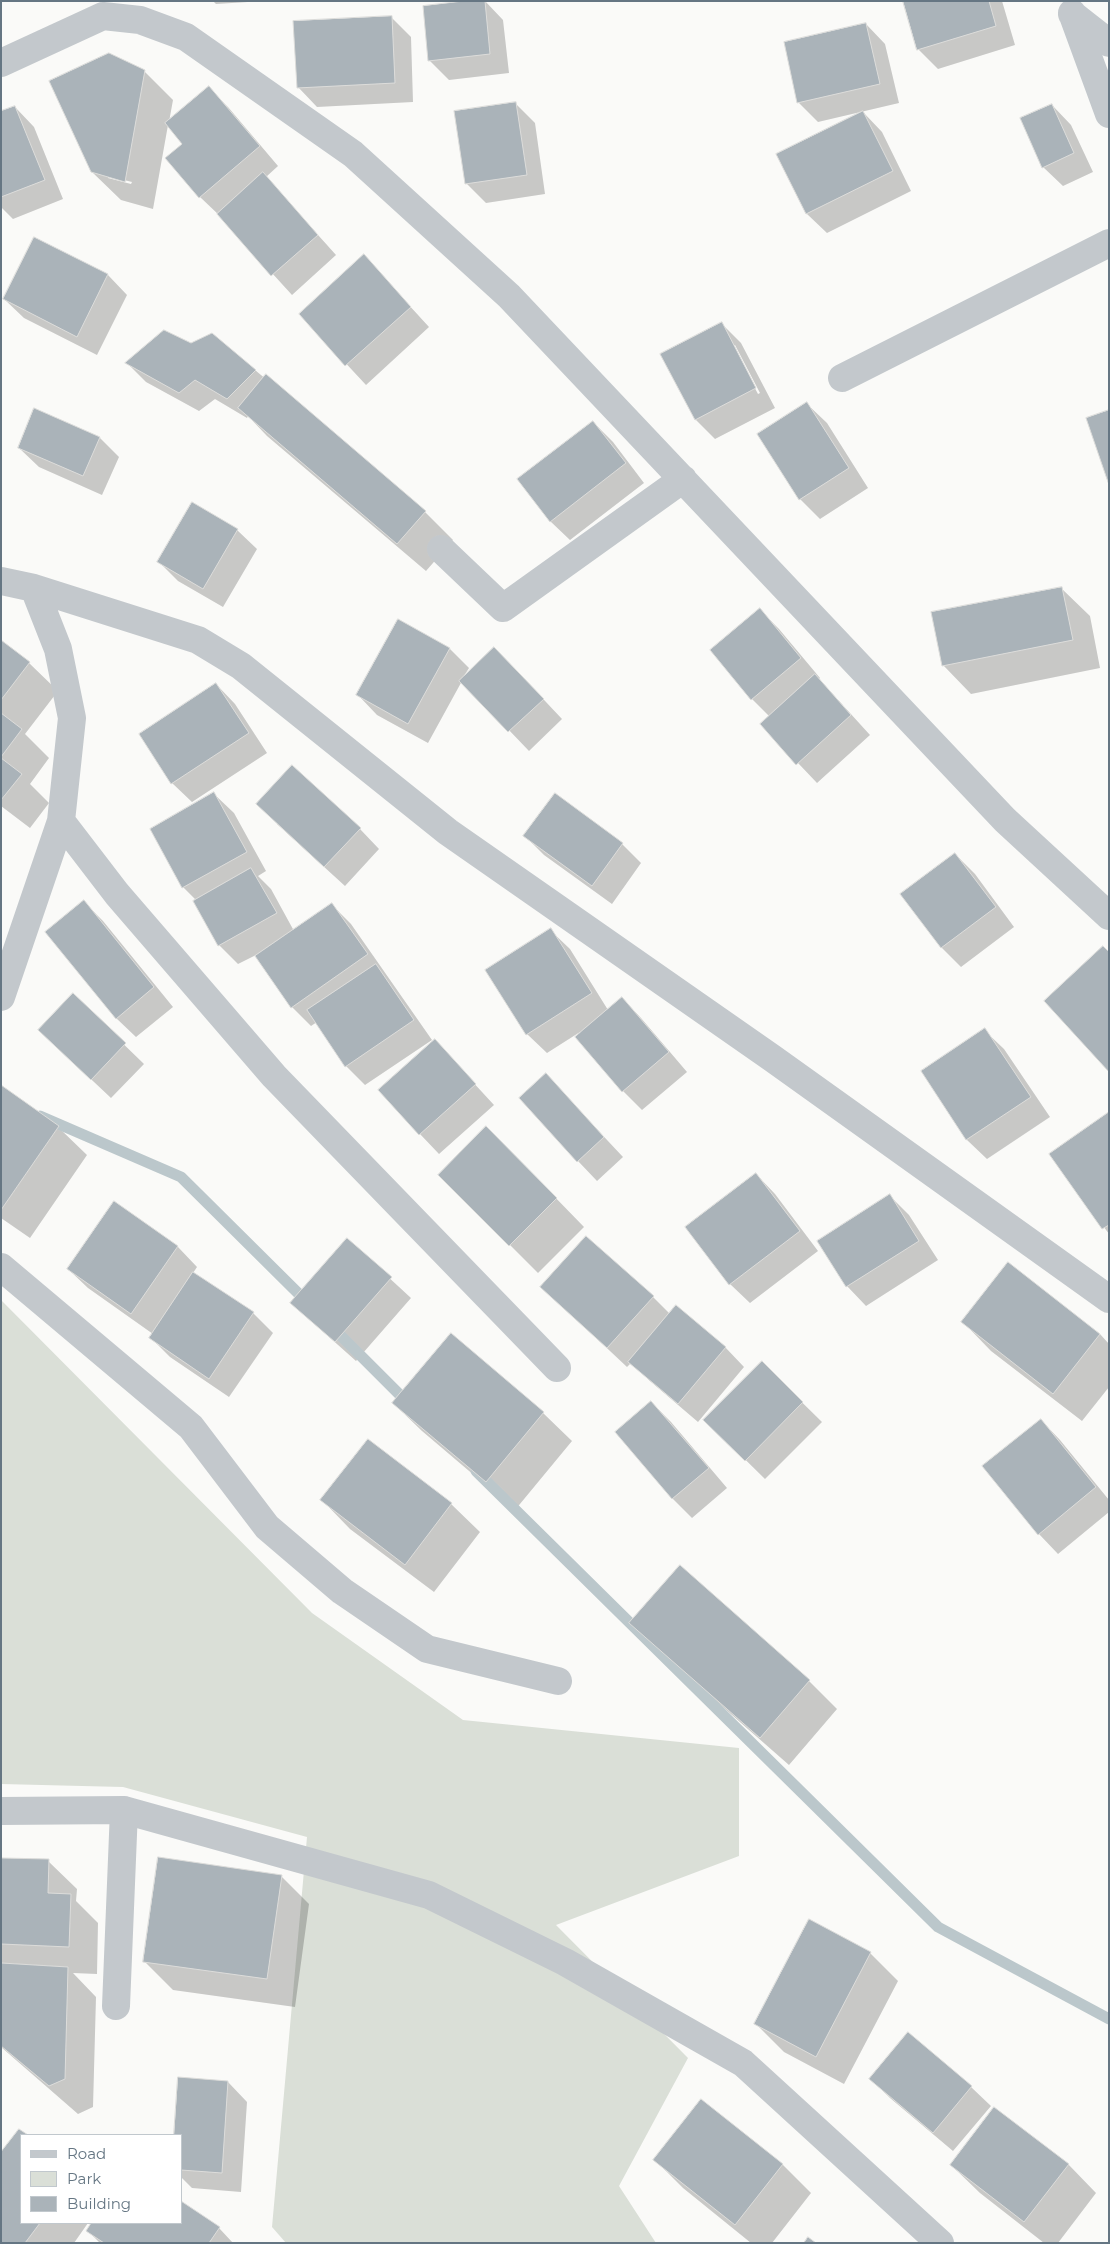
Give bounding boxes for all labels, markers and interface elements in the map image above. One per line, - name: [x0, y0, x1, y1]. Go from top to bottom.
- legend: [20, 2134, 182, 2224]
- text: Road: [67, 2144, 106, 2163]
- text: Park: [67, 2169, 101, 2188]
- text: Building: [67, 2194, 131, 2213]

